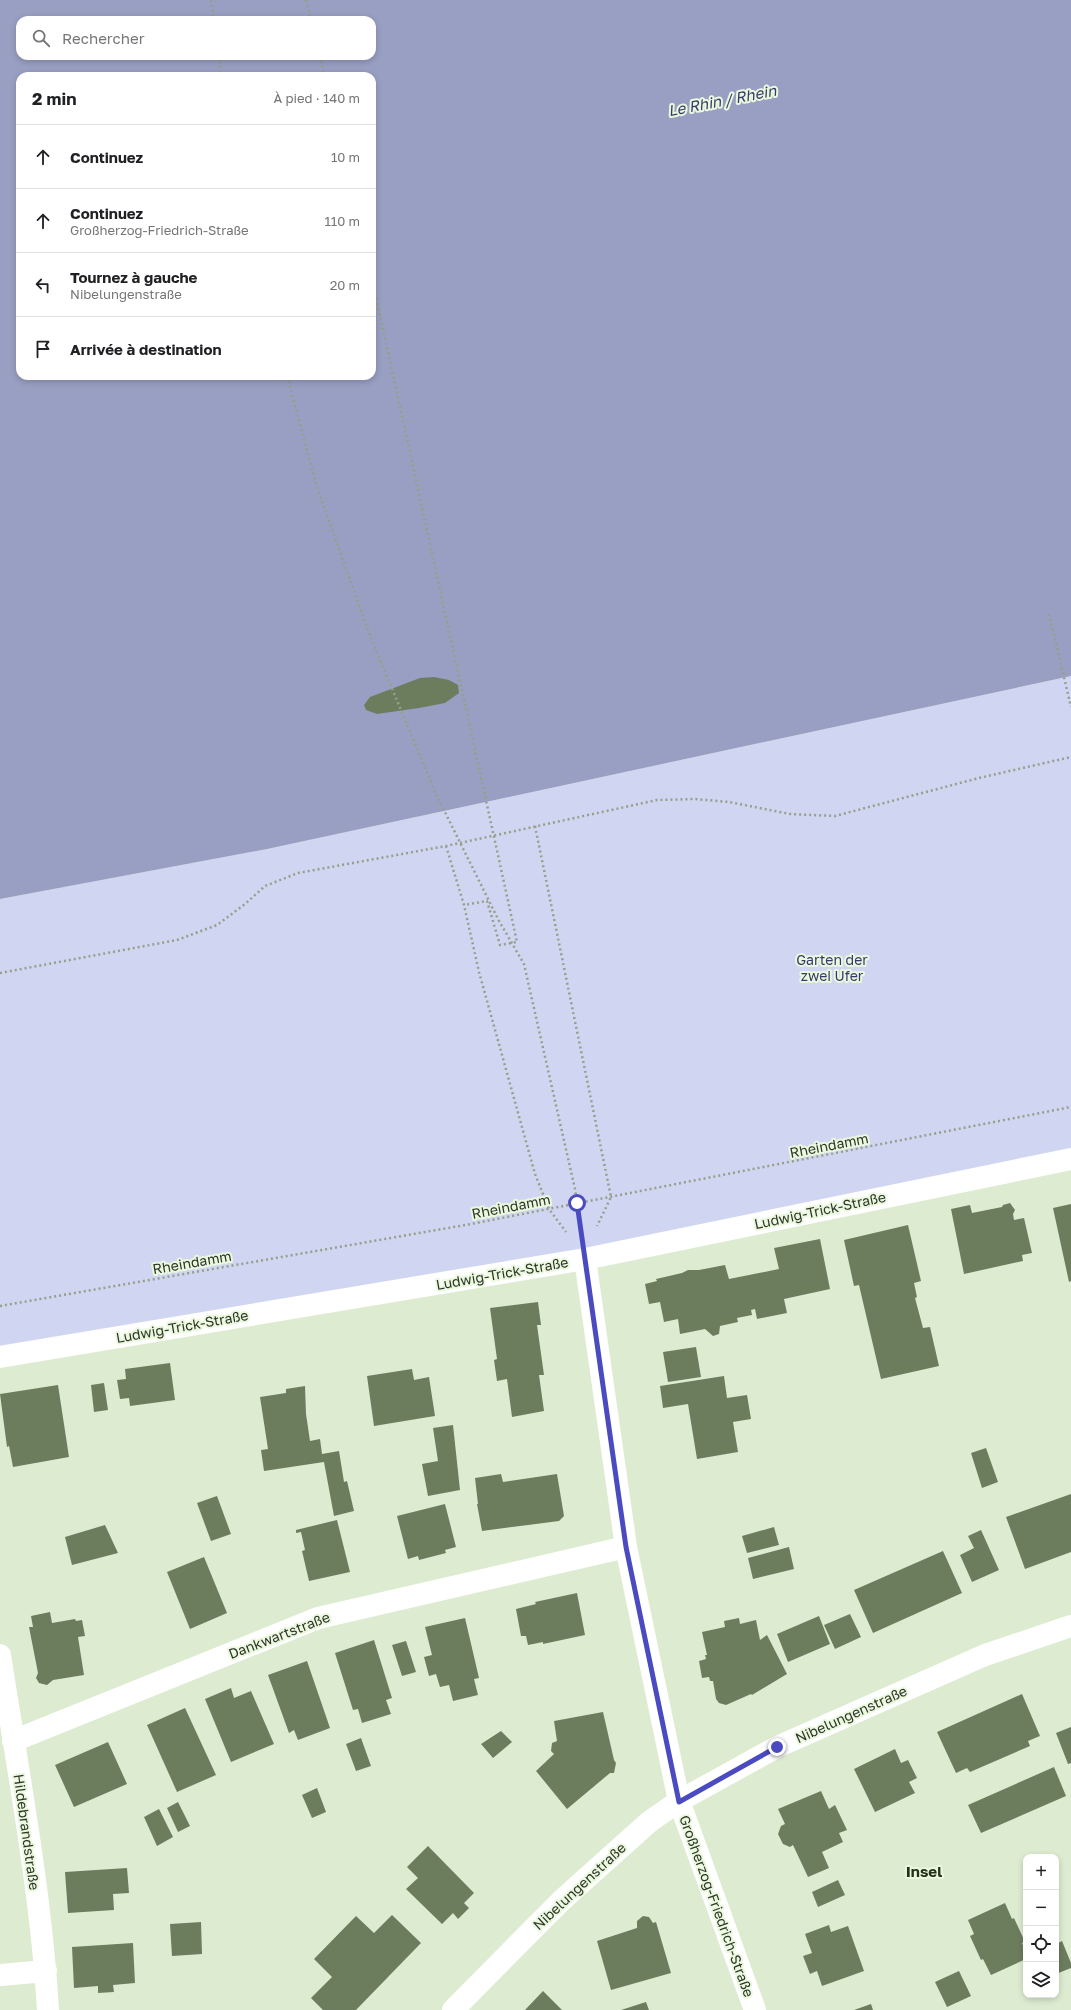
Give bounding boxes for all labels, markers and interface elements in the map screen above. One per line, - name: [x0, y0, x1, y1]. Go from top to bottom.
- search box: [16, 16, 376, 60]
- icon: search: [30, 27, 52, 49]
- text: Rechercher: [62, 29, 145, 47]
- water label: Le Rhin / Rhein: [666, 81, 778, 119]
- text: 2 min: [32, 88, 76, 109]
- text: À pied · 140 m: [274, 90, 360, 106]
- icon: ahead: [32, 146, 54, 168]
- text: Continuez: [70, 148, 143, 166]
- text: 10 m: [331, 149, 360, 165]
- text: Continuez: [70, 204, 143, 222]
- icon: ahead: [32, 210, 54, 232]
- text: 110 m: [325, 213, 360, 229]
- text: Großherzog-Friedrich-Straße: [70, 222, 249, 238]
- text: Tournez à gauche: [70, 268, 197, 286]
- icon: left: [32, 274, 54, 296]
- text: 20 m: [330, 277, 360, 293]
- text: Nibelungenstraße: [70, 286, 182, 302]
- icon: arrive: [32, 338, 54, 360]
- text: Arrivée à destination: [70, 340, 222, 358]
- park label: Garten der zwei Ufer: [796, 951, 868, 984]
- street label: Rheindamm: [788, 1129, 870, 1161]
- street label: Ludwig-Trick-Straße: [753, 1188, 887, 1232]
- street label: Rheindamm: [470, 1190, 552, 1222]
- route start: [568, 1194, 586, 1212]
- street label: Rheindamm: [151, 1247, 233, 1277]
- street label: Ludwig-Trick-Straße: [435, 1253, 569, 1293]
- street label: Ludwig-Trick-Straße: [115, 1306, 249, 1346]
- street label: Dankwartstraße: [226, 1608, 332, 1662]
- street label: Nibelungenstraße: [792, 1682, 910, 1746]
- route end: [768, 1738, 786, 1756]
- street label: Hildebrandstraße: [10, 1773, 44, 1891]
- street label: Großherzog-Friedrich-Straße: [676, 1813, 758, 1999]
- street label: Nibelungenstraße: [529, 1839, 629, 1933]
- map controls: [1023, 1854, 1059, 1998]
- button: +: [1023, 1854, 1059, 1890]
- district label: Insel: [906, 1862, 942, 1880]
- button: −: [1023, 1890, 1059, 1926]
- button: locate: [1023, 1926, 1059, 1962]
- button: layers: [1023, 1962, 1059, 1998]

